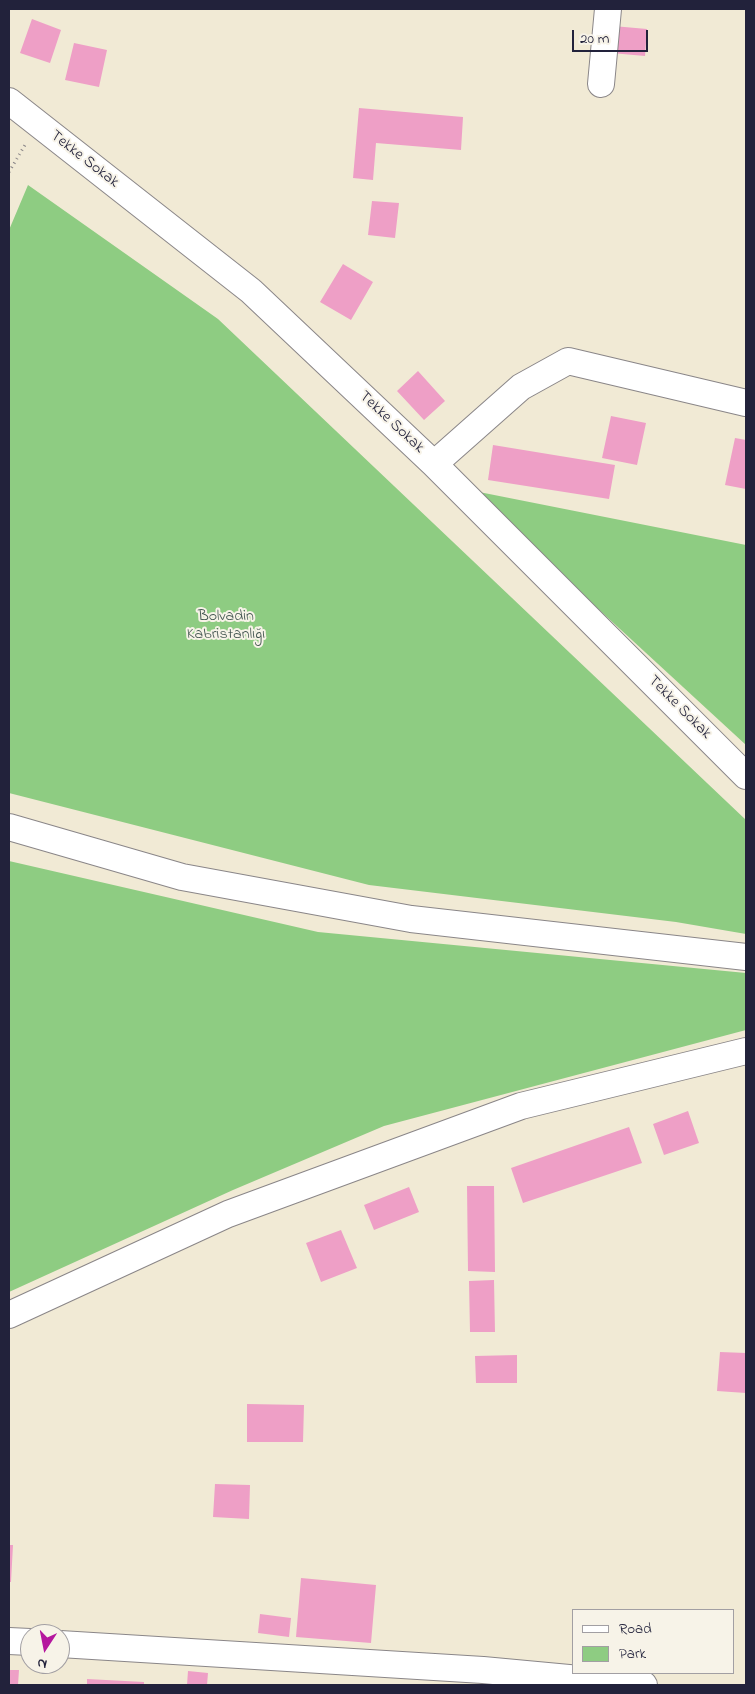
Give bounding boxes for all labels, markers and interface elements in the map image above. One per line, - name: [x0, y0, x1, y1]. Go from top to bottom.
- scale bar: [575, 20, 651, 52]
- text: 20 m: [580, 28, 609, 50]
- street label: Tekke Sokak: [46, 127, 122, 193]
- street label: Tekke Sokak: [354, 388, 428, 458]
- park label: Bolvadin Kabristanlığı: [187, 607, 265, 645]
- street label: Tekke Sokak: [643, 672, 715, 744]
- legend: [572, 1609, 735, 1674]
- text: Road: [619, 1618, 652, 1640]
- north arrow: [20, 1624, 70, 1674]
- text: Park: [619, 1643, 646, 1665]
- text: N: [36, 1652, 49, 1674]

